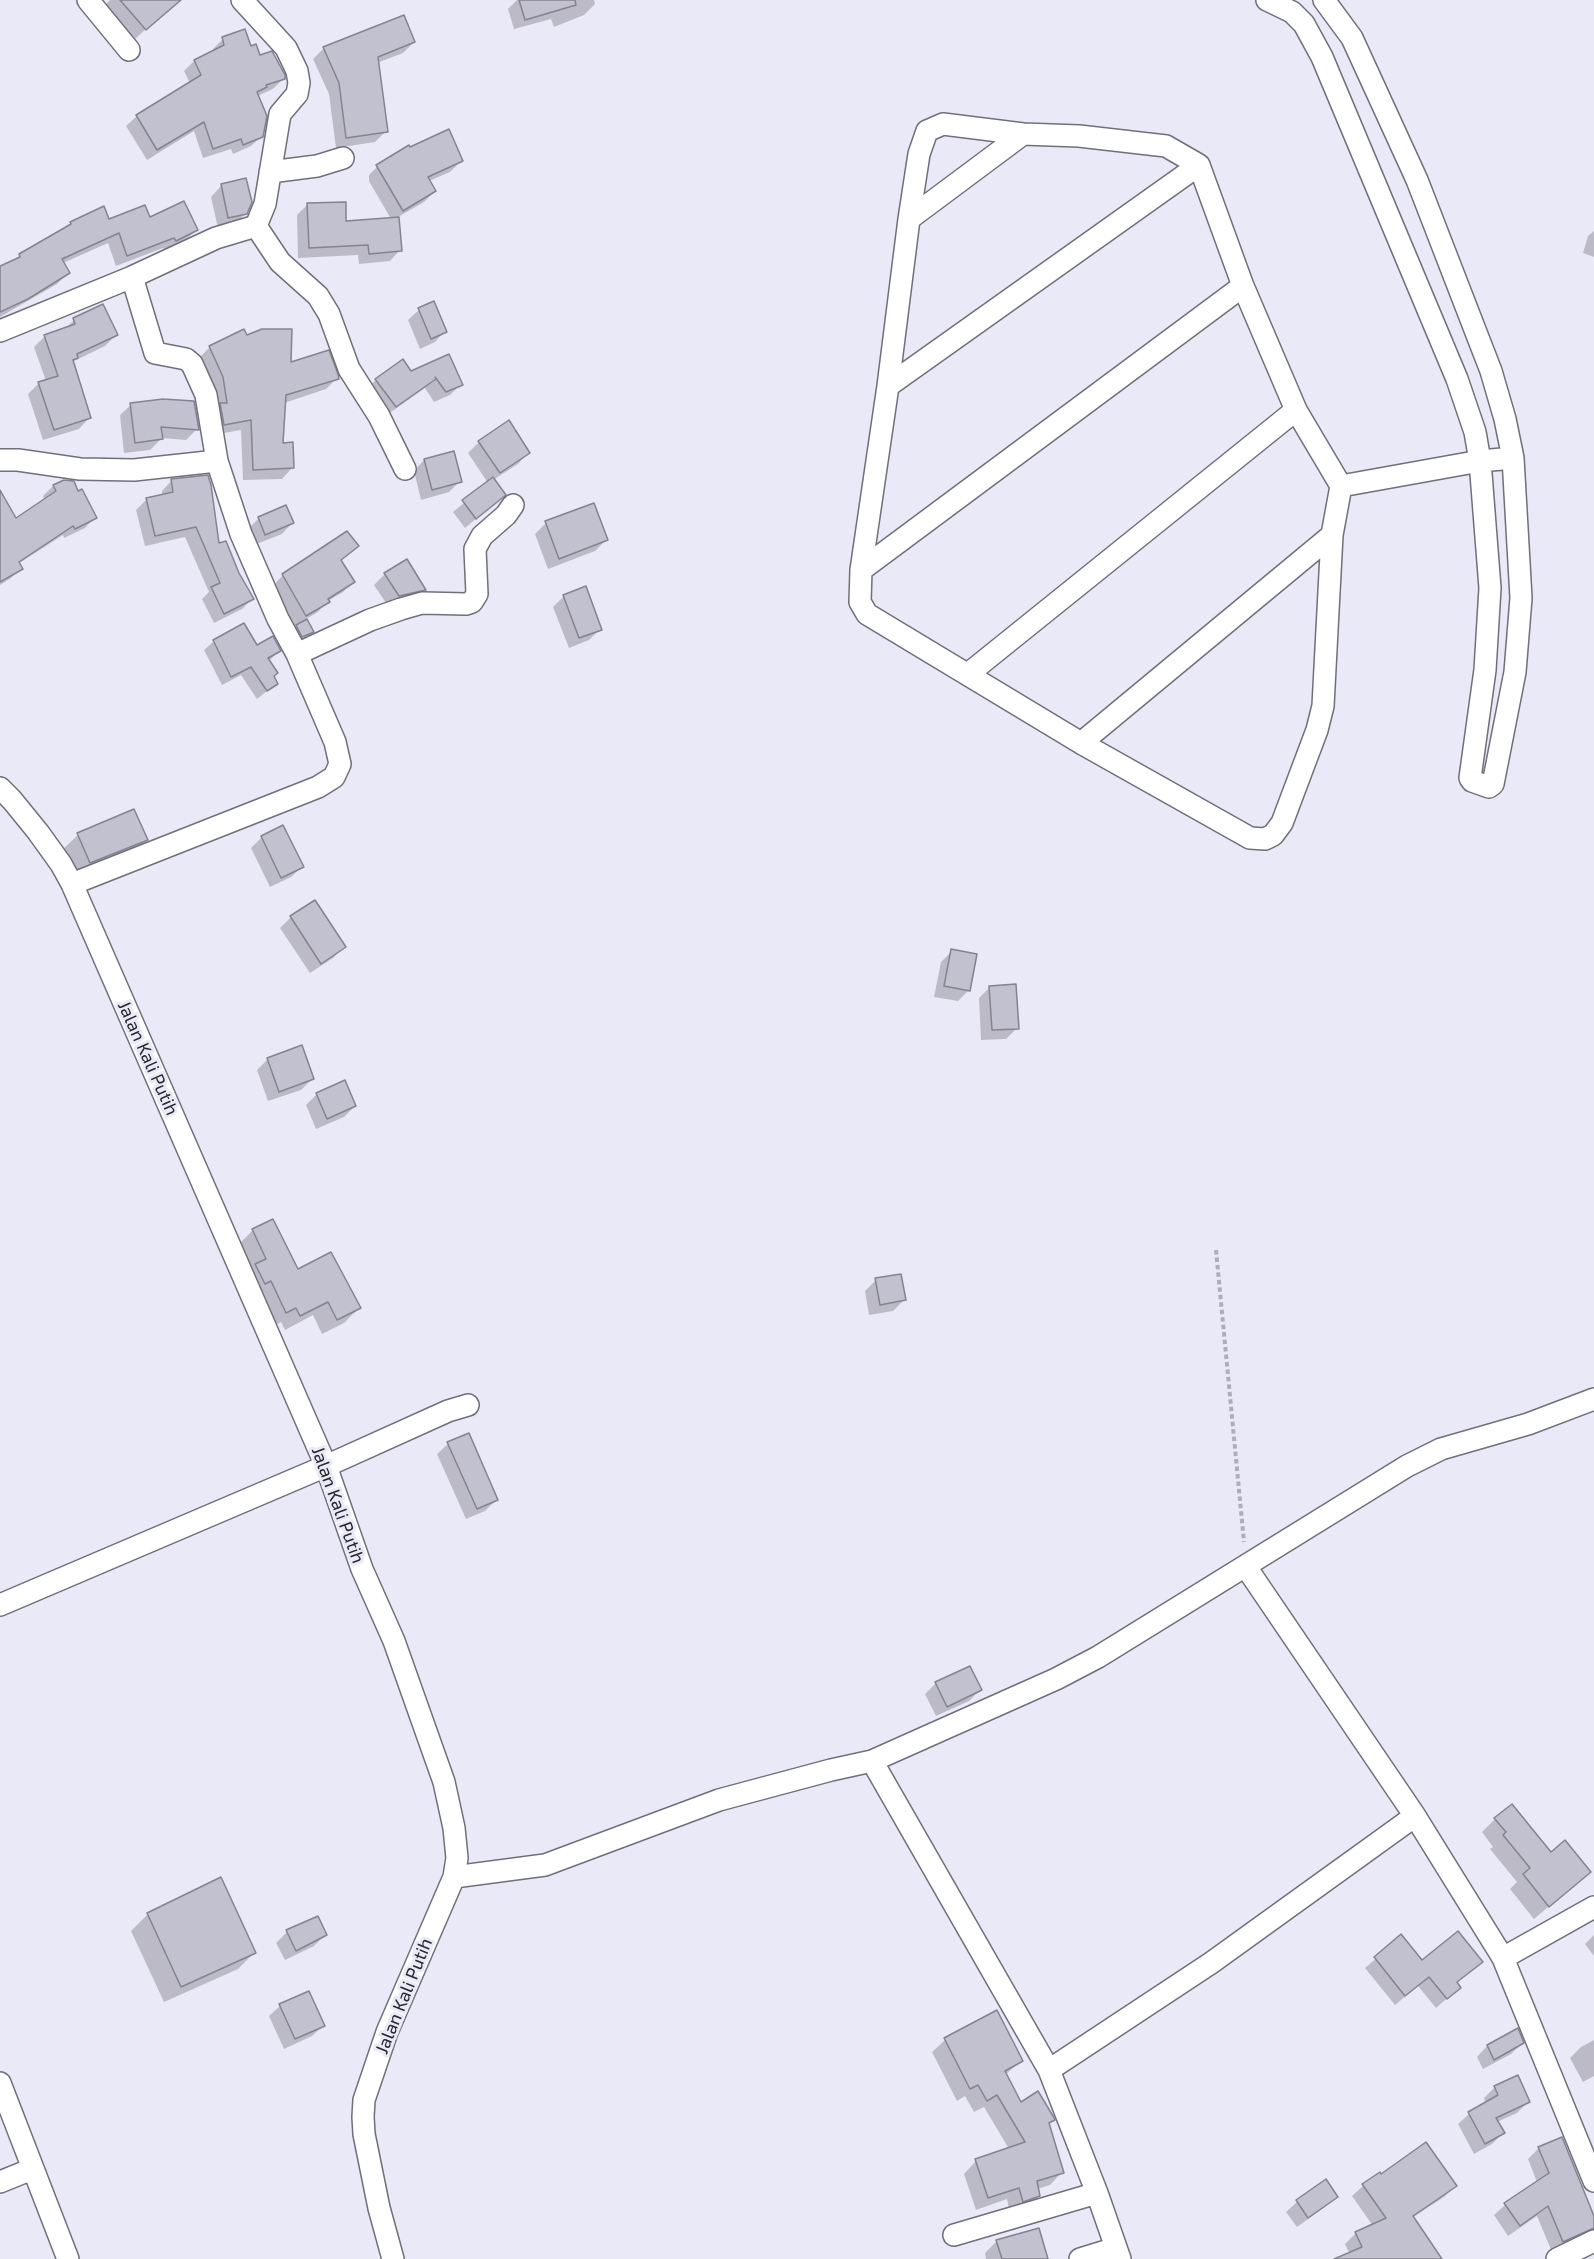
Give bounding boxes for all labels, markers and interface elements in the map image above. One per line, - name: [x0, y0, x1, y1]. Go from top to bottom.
- street label: Jalan Kali Putih: [113, 998, 183, 1118]
- street label: Jalan Kali Putih: [307, 1444, 369, 1566]
- street label: Jalan Kali Putih: [371, 1935, 437, 2057]

